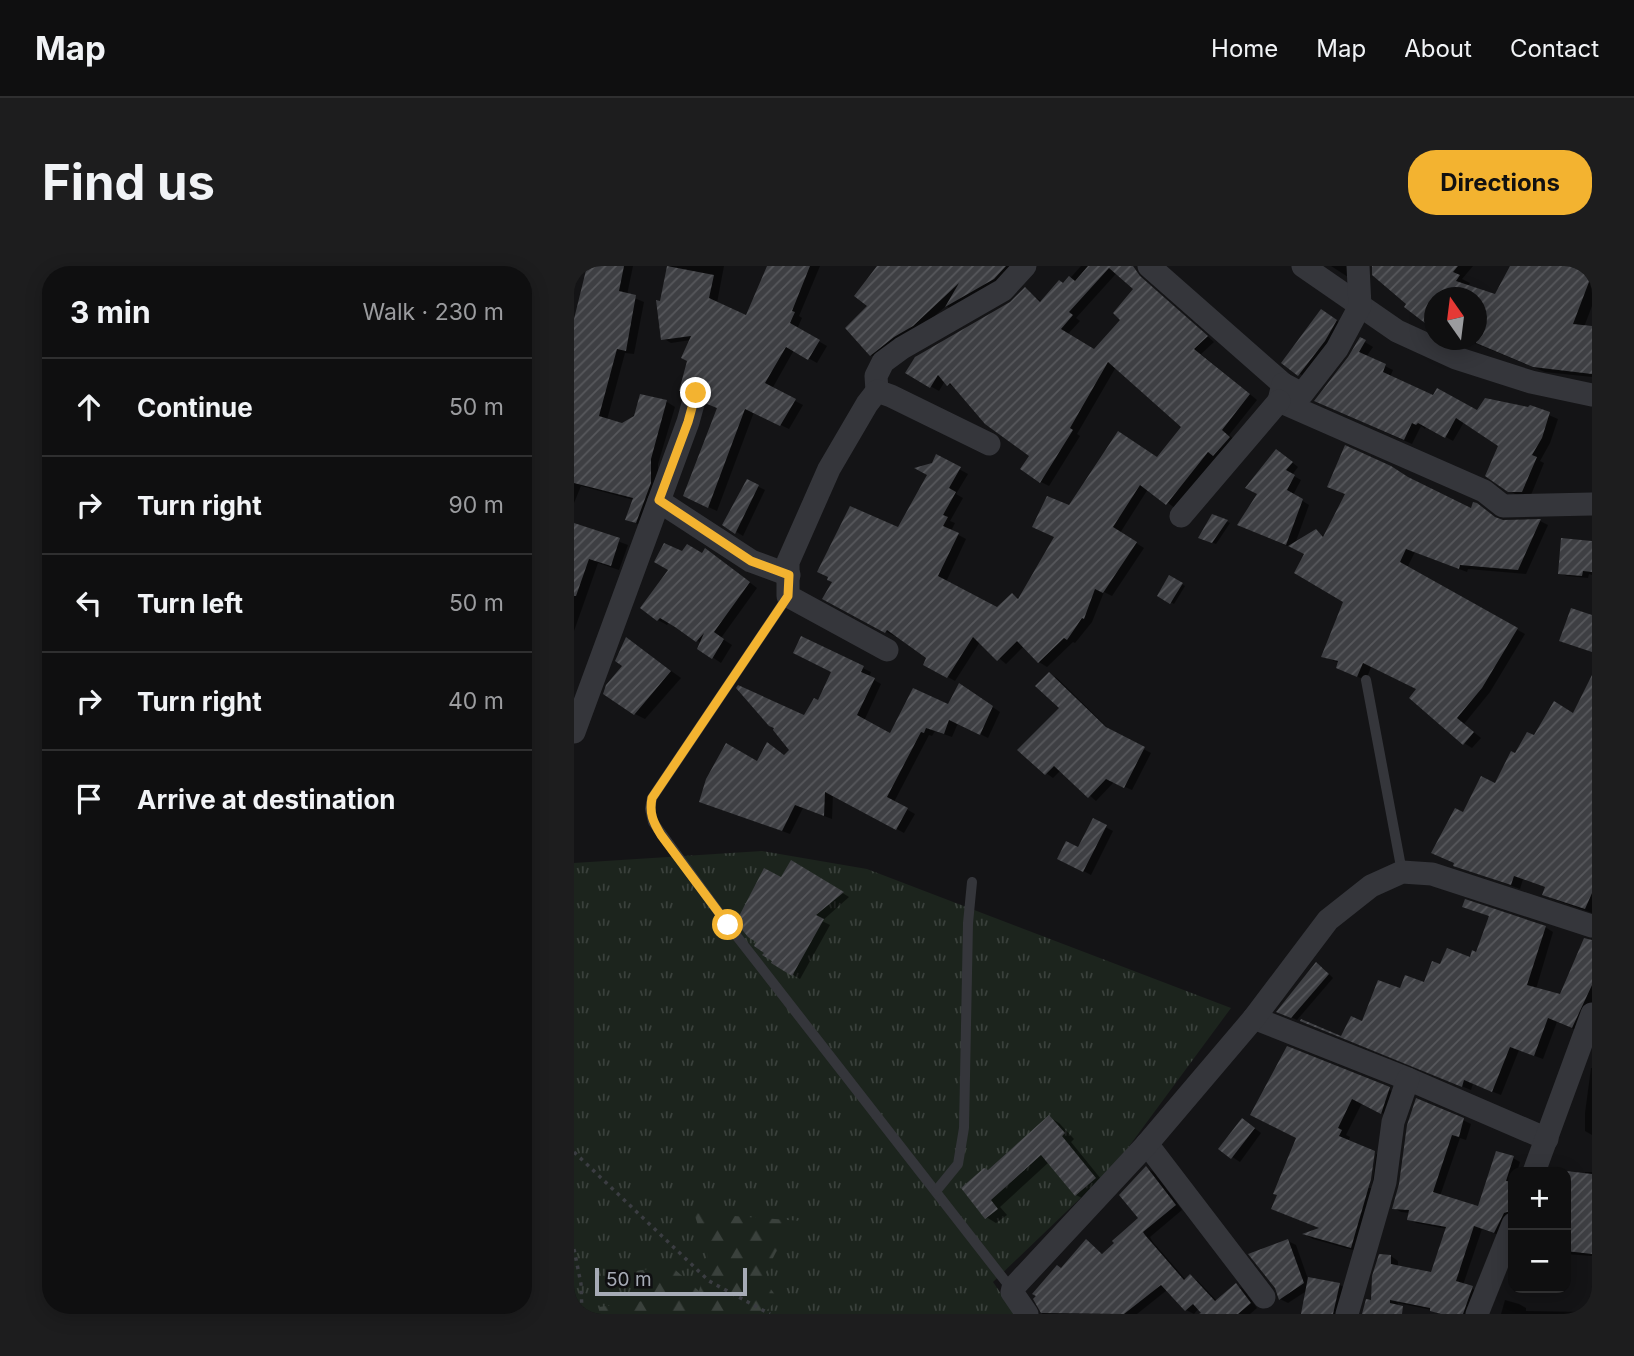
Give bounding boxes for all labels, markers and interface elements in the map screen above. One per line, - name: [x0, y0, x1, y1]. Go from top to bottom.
- text: Map: [35, 28, 106, 68]
- text: Home: [1211, 34, 1278, 63]
- text: Map: [1316, 34, 1366, 63]
- text: About: [1404, 34, 1472, 63]
- text: Contact: [1510, 34, 1599, 63]
- button: Directions: [1408, 150, 1592, 215]
- text: Find us: [42, 153, 215, 212]
- north arrow: [1424, 287, 1487, 350]
- text: 3 min: [70, 294, 151, 330]
- text: Walk · 230 m: [362, 298, 504, 326]
- route end: [680, 377, 711, 408]
- icon: ahead: [70, 388, 108, 426]
- text: Continue: [137, 392, 253, 423]
- text: 50 m: [449, 393, 504, 421]
- icon: right: [70, 486, 108, 524]
- text: Turn right: [137, 490, 262, 521]
- text: 90 m: [449, 491, 504, 519]
- icon: left: [70, 584, 108, 622]
- text: Turn left: [137, 588, 243, 619]
- text: 50 m: [449, 589, 504, 617]
- icon: right: [70, 682, 108, 720]
- text: Turn right: [137, 686, 262, 717]
- text: 40 m: [448, 687, 504, 715]
- icon: arrive: [70, 780, 108, 818]
- text: Arrive at destination: [137, 784, 396, 815]
- route start: [712, 909, 743, 940]
- map controls: [1508, 1167, 1571, 1293]
- button: +: [1508, 1167, 1571, 1230]
- button: −: [1508, 1230, 1571, 1293]
- scale bar: [595, 1265, 747, 1297]
- text: 50 m: [606, 1268, 652, 1291]

